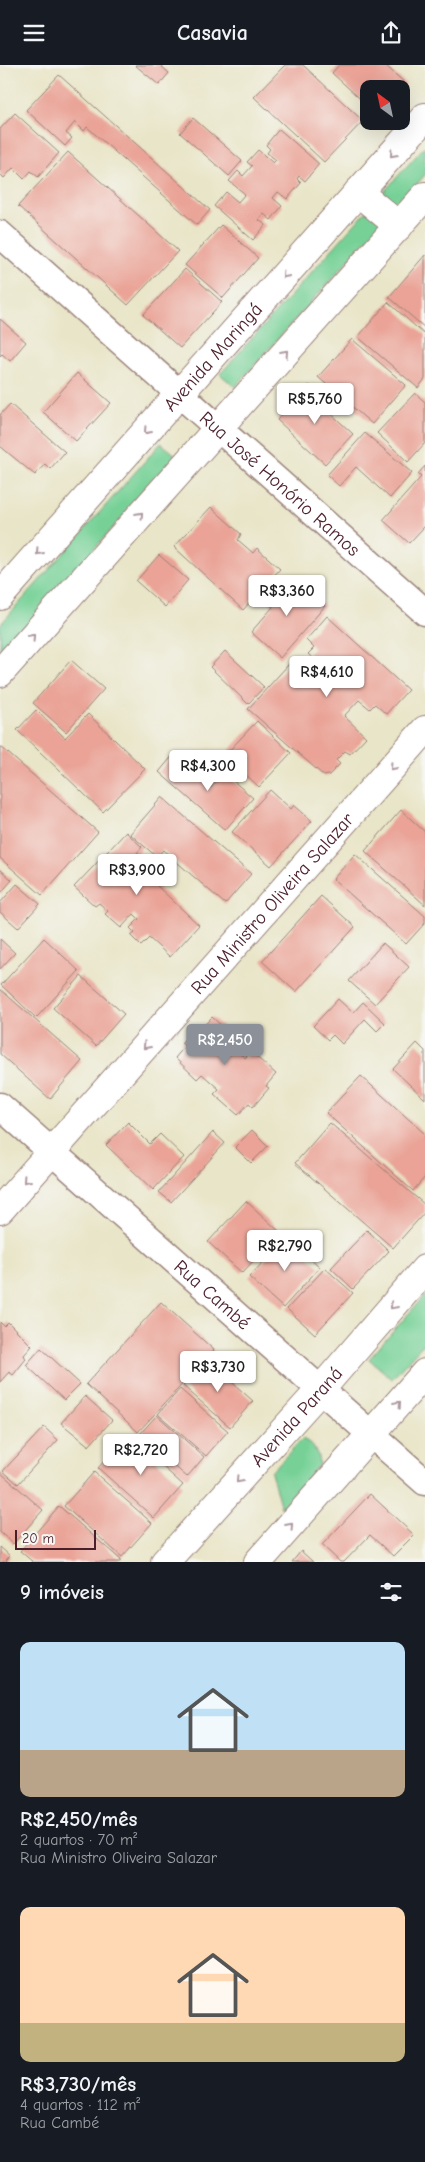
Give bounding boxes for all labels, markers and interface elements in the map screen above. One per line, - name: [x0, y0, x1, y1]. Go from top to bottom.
- icon: menu: [20, 19, 48, 47]
- icon: share: [377, 19, 405, 47]
- text: Casavia: [177, 20, 248, 46]
- north arrow: [360, 80, 410, 130]
- map controls: [360, 80, 410, 130]
- one-way arrow: [389, 148, 398, 157]
- one-way arrow: [282, 270, 291, 279]
- street label: Avenida Maringá: [159, 299, 267, 416]
- one-way arrow: [279, 350, 288, 359]
- pin: R$5,760: [269, 383, 361, 425]
- text: R$5,760: [288, 390, 342, 408]
- street label: Rua José Honório Ramos: [195, 407, 364, 561]
- one-way arrow: [143, 425, 152, 434]
- one-way arrow: [135, 512, 144, 521]
- one-way arrow: [35, 547, 44, 556]
- pin: R$3,360: [241, 575, 333, 617]
- text: R$3,360: [259, 582, 315, 600]
- one-way arrow: [27, 633, 36, 642]
- pin: R$4,610: [281, 655, 373, 698]
- text: R$4,610: [300, 663, 354, 681]
- pin: R$4,300: [162, 749, 254, 792]
- text: R$4,300: [180, 757, 236, 775]
- one-way arrow: [389, 761, 398, 770]
- street label: Rua Ministro Oliveira Salazar: [187, 808, 359, 999]
- pin: R$3,900: [91, 853, 183, 896]
- text: R$3,900: [109, 861, 165, 879]
- pin: R$2,450: [179, 1023, 271, 1066]
- text: R$2,450: [197, 1031, 253, 1049]
- one-way arrow: [142, 1040, 151, 1049]
- one-way arrow: [23, 1175, 32, 1184]
- pin: R$2,790: [239, 1229, 331, 1272]
- text: R$2,790: [258, 1237, 312, 1255]
- street label: Rua Cambé: [170, 1256, 255, 1334]
- one-way arrow: [390, 1300, 399, 1309]
- pin: R$3,730: [172, 1351, 264, 1393]
- text: R$3,730: [191, 1358, 245, 1376]
- street label: Avenida Paraná: [247, 1363, 347, 1471]
- one-way arrow: [392, 1401, 401, 1410]
- pin: R$2,720: [95, 1433, 187, 1476]
- text: R$2,720: [114, 1441, 168, 1459]
- one-way arrow: [236, 1474, 245, 1483]
- one-way arrow: [285, 1522, 294, 1531]
- scale bar: [15, 1527, 96, 1550]
- text: 20 m: [22, 1530, 54, 1547]
- icon: filters: [377, 1578, 405, 1606]
- text: 9 imóveis: [20, 1580, 104, 1604]
- icon: home: [168, 1675, 258, 1765]
- text: R$2,450/mês: [20, 1807, 138, 1831]
- text: 2 quartos · 70 m²: [20, 1831, 137, 1849]
- text: Rua Ministro Oliveira Salazar: [20, 1849, 217, 1867]
- icon: home: [168, 1940, 258, 2030]
- text: R$3,730/mês: [20, 2072, 136, 2096]
- text: 4 quartos · 112 m²: [20, 2096, 140, 2114]
- text: Rua Cambé: [20, 2114, 99, 2132]

